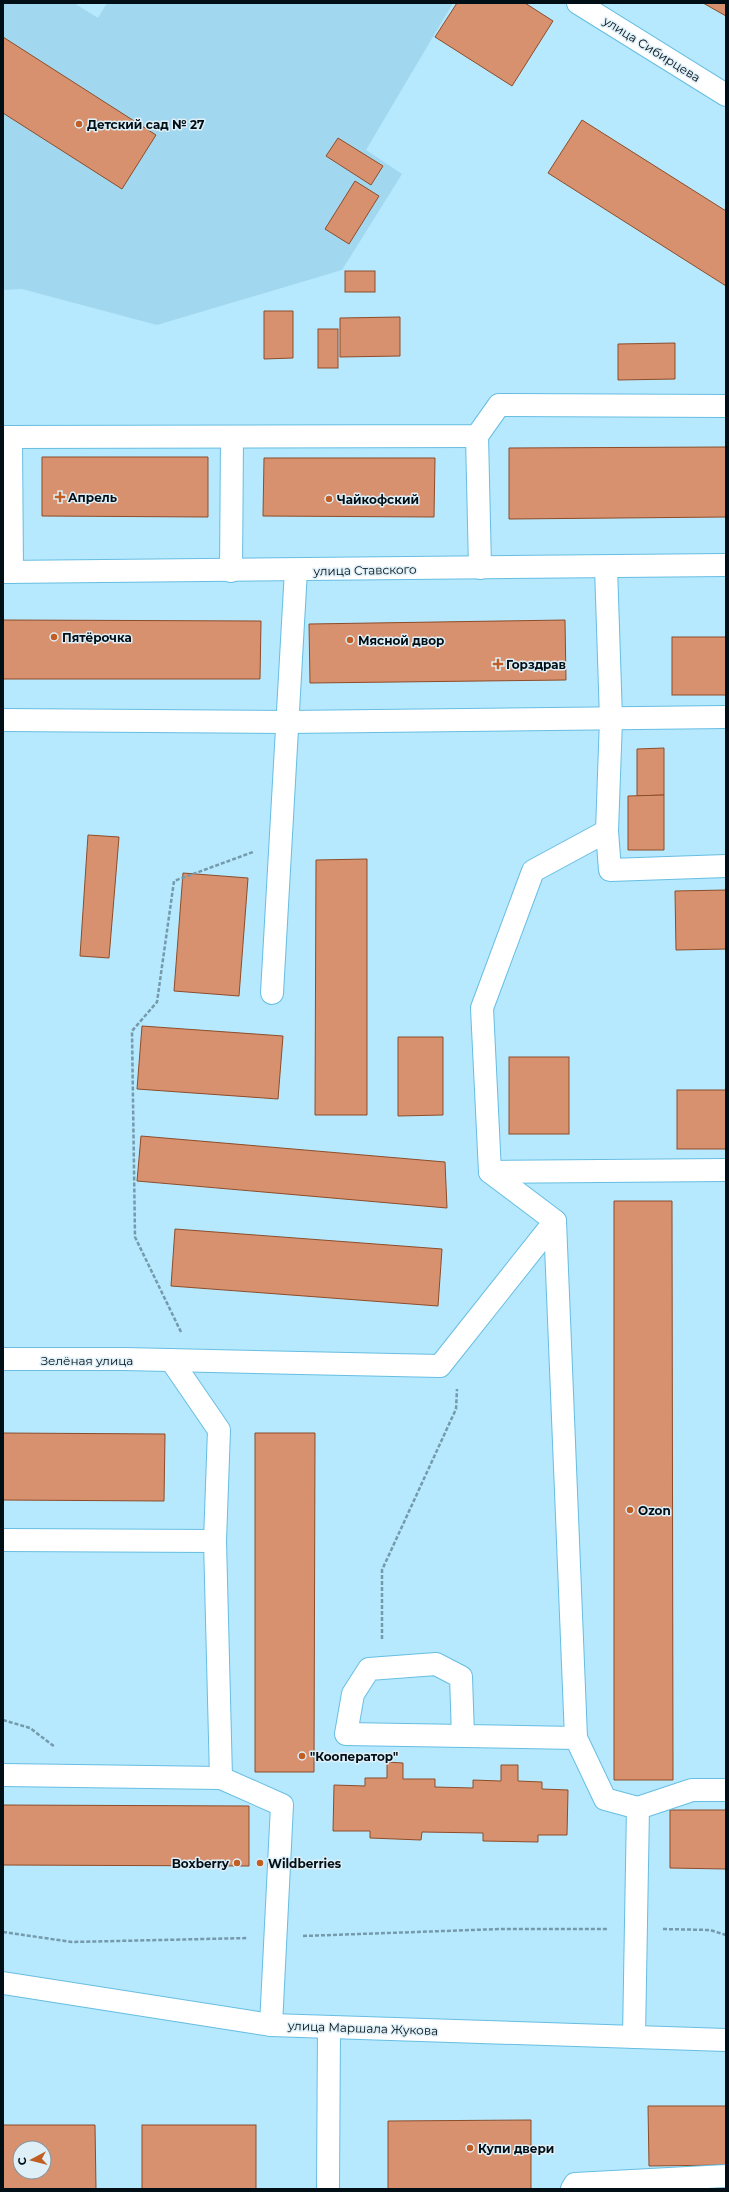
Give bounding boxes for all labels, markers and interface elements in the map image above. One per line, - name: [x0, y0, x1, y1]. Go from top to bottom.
- street label: улица Сибирцева: [600, 12, 703, 85]
- place label: Детский сад № 27: [87, 117, 205, 132]
- marker: Детский сад № 27: [74, 119, 84, 129]
- place label: Апрель: [68, 490, 117, 505]
- marker: Апрель: [55, 492, 65, 502]
- place label: Чайкофский: [337, 492, 419, 507]
- marker: Чайкофский: [324, 494, 334, 504]
- street label: улица Ставского: [312, 562, 417, 578]
- place label: Пятёрочка: [62, 630, 132, 645]
- marker: Пятёрочка: [49, 632, 59, 642]
- place label: Мясной двор: [358, 633, 444, 648]
- marker: Мясной двор: [345, 635, 355, 645]
- place label: Горздрав: [506, 657, 566, 672]
- marker: Горздрав: [493, 659, 503, 669]
- street label: Зелёная улица: [41, 1353, 133, 1368]
- place label: Ozon: [638, 1503, 671, 1518]
- marker: Ozon: [625, 1505, 635, 1515]
- place label: "Кооператор": [310, 1749, 398, 1764]
- marker: "Кооператор": [297, 1751, 307, 1761]
- place label: Boxberry: [172, 1856, 230, 1871]
- place label: Wildberries: [268, 1856, 342, 1871]
- marker: Boxberry: [232, 1858, 242, 1868]
- marker: Wildberries: [255, 1858, 265, 1868]
- street label: улица Маршала Жукова: [287, 2018, 438, 2038]
- north arrow: [12, 2140, 52, 2180]
- place label: Купи двери: [478, 2141, 554, 2156]
- marker: Купи двери: [465, 2143, 475, 2153]
- text: С: [15, 2156, 30, 2166]

